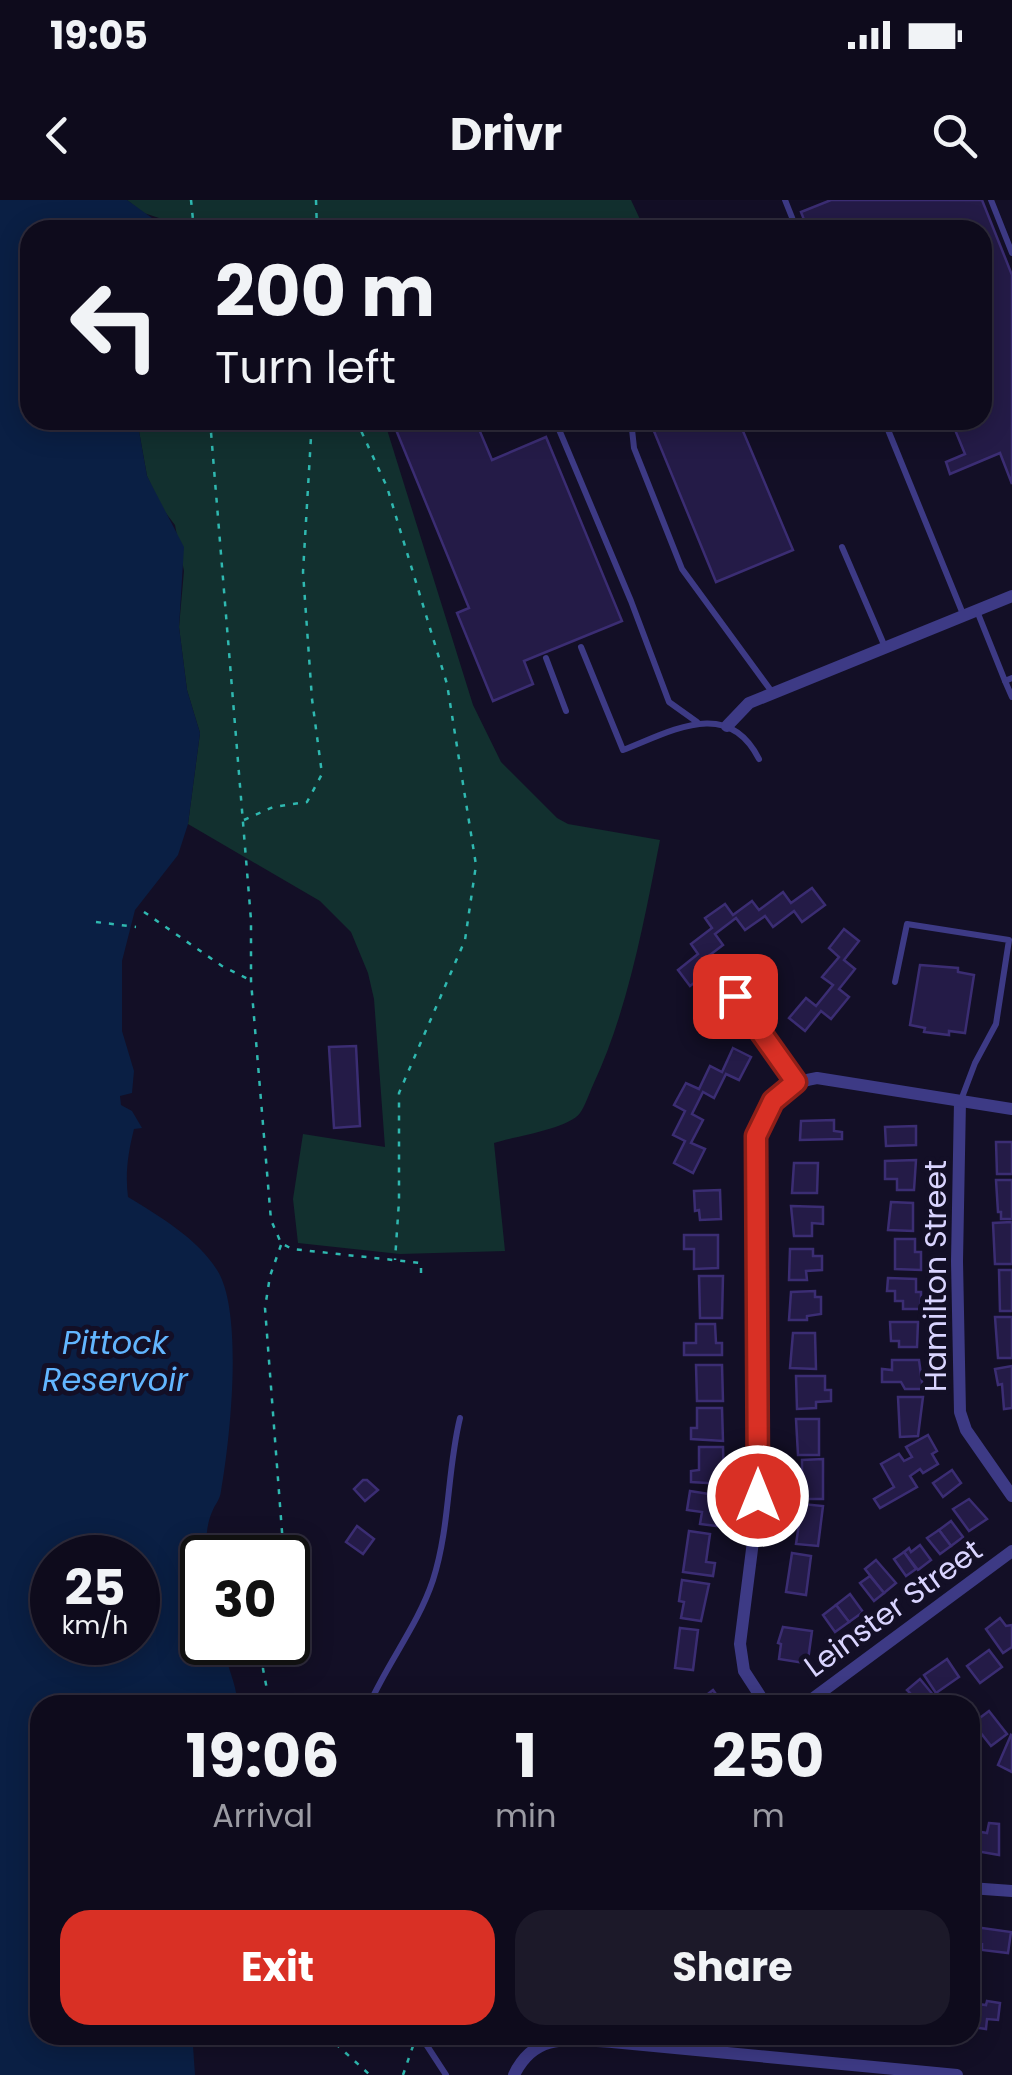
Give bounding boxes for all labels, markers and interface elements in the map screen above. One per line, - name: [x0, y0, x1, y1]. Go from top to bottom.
- text: 19:05: [50, 9, 148, 62]
- text: Drivr: [450, 103, 562, 166]
- icon: back: [30, 108, 85, 163]
- icon: search: [927, 108, 982, 163]
- text: 200 m: [215, 242, 435, 341]
- icon: left: [50, 260, 180, 390]
- text: Turn left: [215, 336, 396, 399]
- pin: [693, 954, 778, 1039]
- icon: arrive: [708, 969, 763, 1024]
- street label: Hamilton Street: [914, 1160, 957, 1392]
- water label: Pittock Reservoir: [42, 1320, 189, 1402]
- position arrow: [706, 1444, 810, 1548]
- street label: Leinster Street: [795, 1529, 991, 1687]
- speed limit sign: 30: [180, 1535, 310, 1665]
- text: 25: [64, 1552, 126, 1623]
- text: km/h: [62, 1608, 128, 1643]
- text: 19:06: [186, 1714, 339, 1798]
- text: 1: [514, 1714, 537, 1798]
- text: 250: [712, 1714, 824, 1798]
- text: Arrival: [212, 1793, 313, 1838]
- text: min: [495, 1793, 556, 1838]
- text: m: [752, 1793, 785, 1838]
- button: Exit: [60, 1910, 495, 2025]
- button: Share: [515, 1910, 950, 2025]

